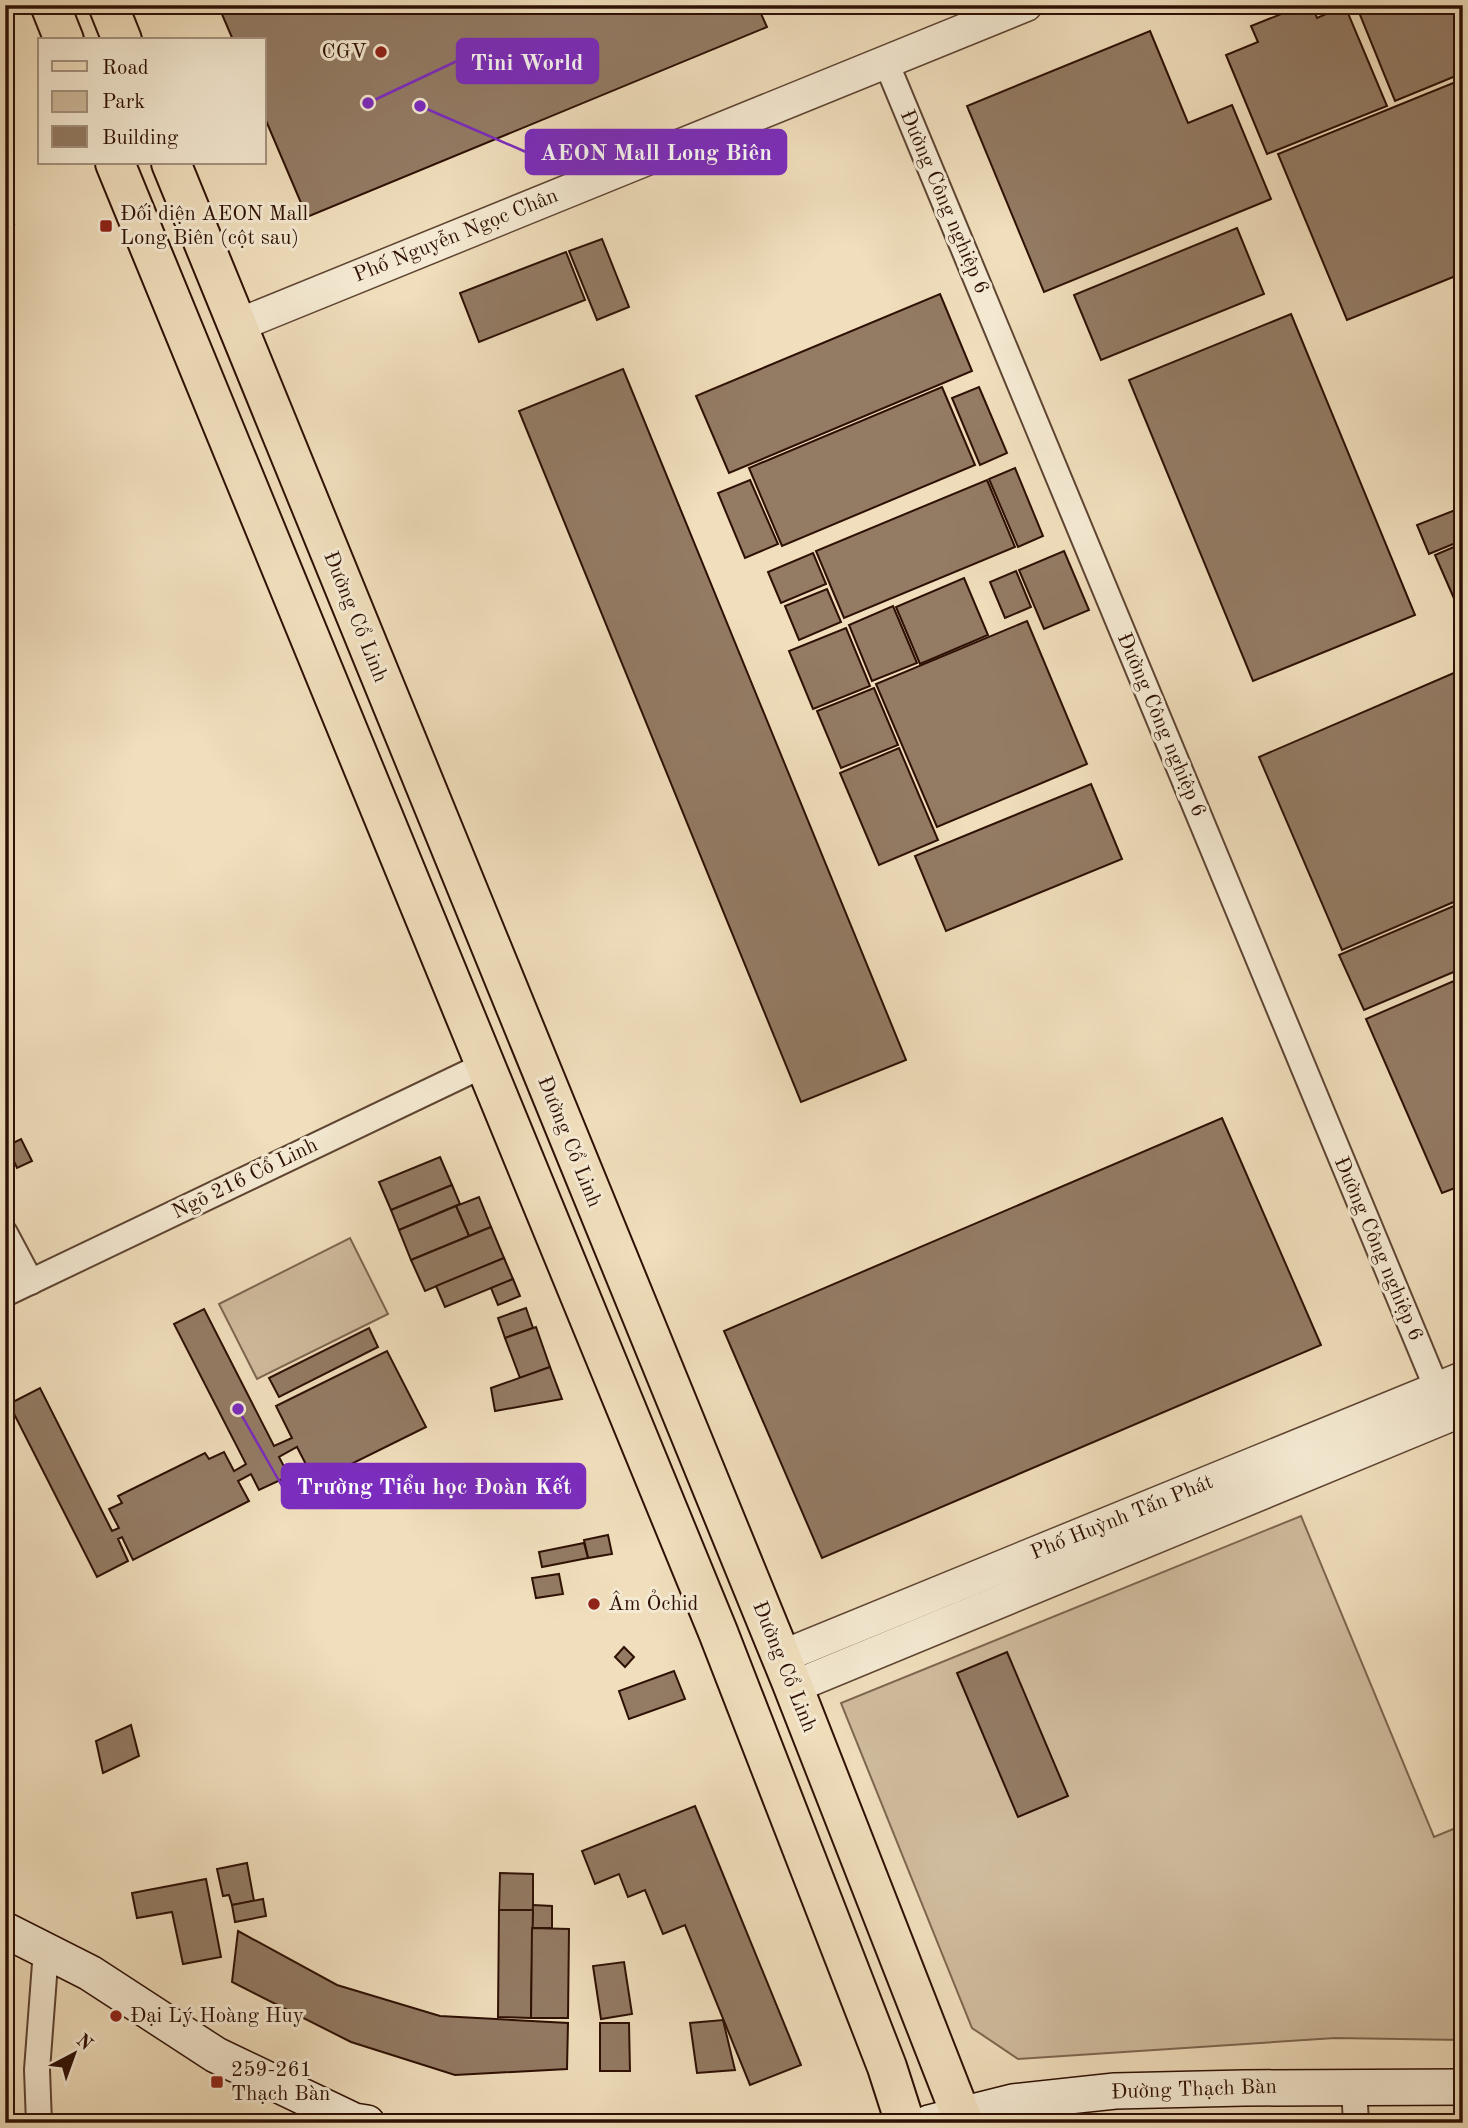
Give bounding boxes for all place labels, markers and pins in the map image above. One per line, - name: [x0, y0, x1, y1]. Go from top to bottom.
- callout: Tini World: [457, 39, 598, 83]
- place label: CGV: [322, 42, 367, 63]
- marker: CGV: [373, 44, 389, 60]
- callout: AEON Mall Long Biên: [526, 130, 786, 174]
- place label: Đối diện AEON Mall Long Biên (cột sau): [120, 203, 309, 249]
- marker: Đối diện AEON Mall Long Biên (cột sau): [98, 218, 114, 234]
- callout: Trường Tiểu học Đoàn Kết: [282, 1464, 585, 1508]
- place label: Âm Ỏchid: [608, 1589, 699, 1615]
- marker: Âm Ỏchid: [586, 1596, 602, 1612]
- place label: Đại Lý Hoàng Huy: [130, 2006, 304, 2027]
- marker: Đại Lý Hoàng Huy: [108, 2008, 124, 2024]
- place label: 259-261 Thạch Bàn: [231, 2060, 330, 2105]
- marker: 259-261 Thạch Bàn: [209, 2074, 225, 2090]

